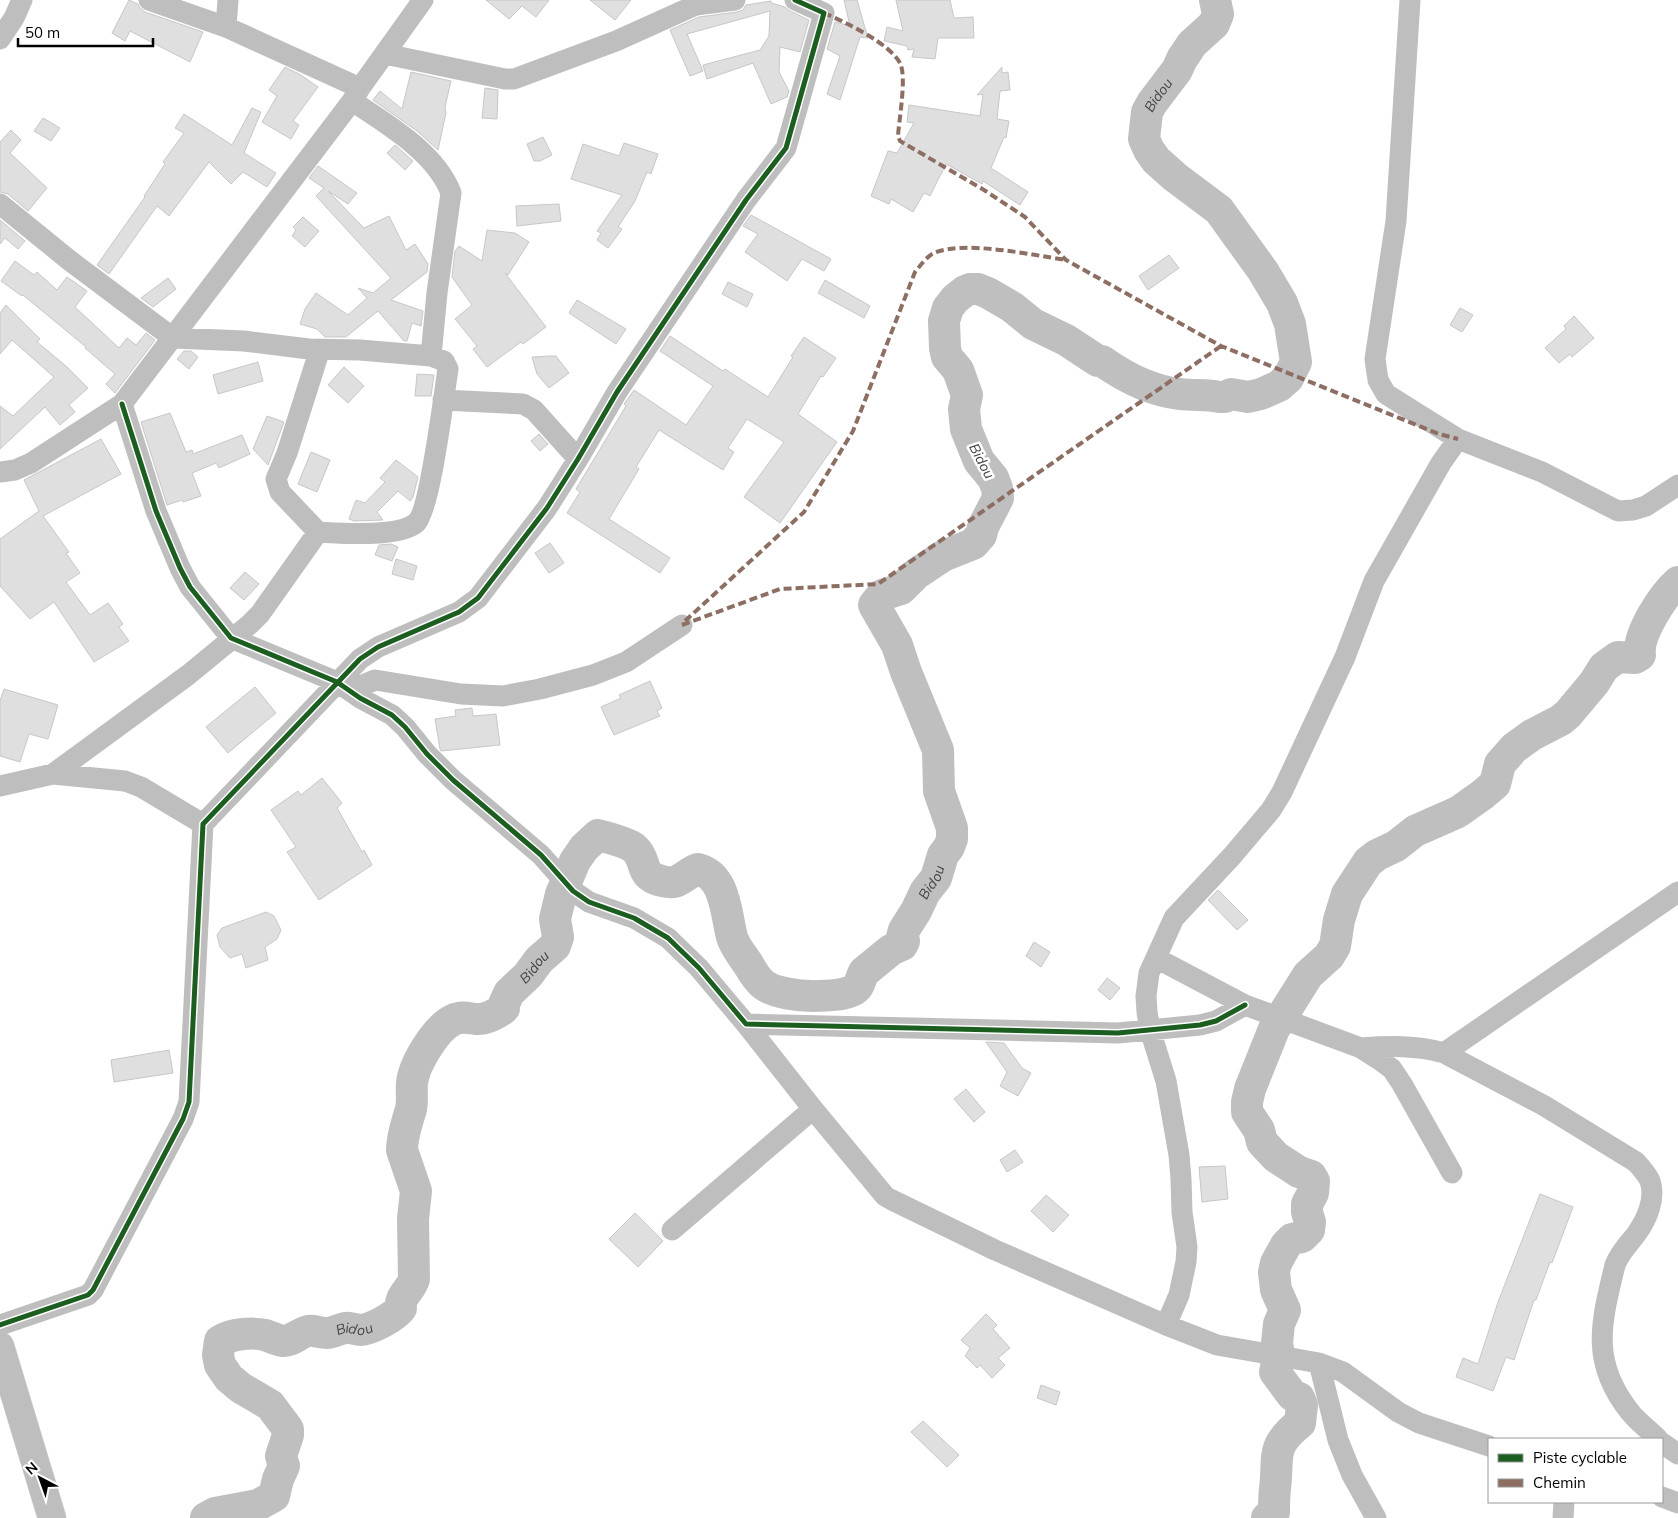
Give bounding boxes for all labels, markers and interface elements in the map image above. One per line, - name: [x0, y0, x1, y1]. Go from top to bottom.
- scale bar: [18, 15, 152, 47]
- text: 50 m: [25, 23, 60, 42]
- water label: Bidou: [1140, 75, 1177, 115]
- water label: Bidou: [965, 440, 999, 482]
- water label: Bidou: [914, 863, 948, 902]
- water label: Bidou: [516, 946, 553, 987]
- water label: Bidou: [333, 1318, 375, 1339]
- legend: [1488, 1438, 1663, 1503]
- text: Piste cyclable: [1533, 1448, 1627, 1467]
- north arrow: [15, 1453, 65, 1503]
- text: N: [22, 1458, 41, 1478]
- text: Chemin: [1533, 1473, 1586, 1492]

